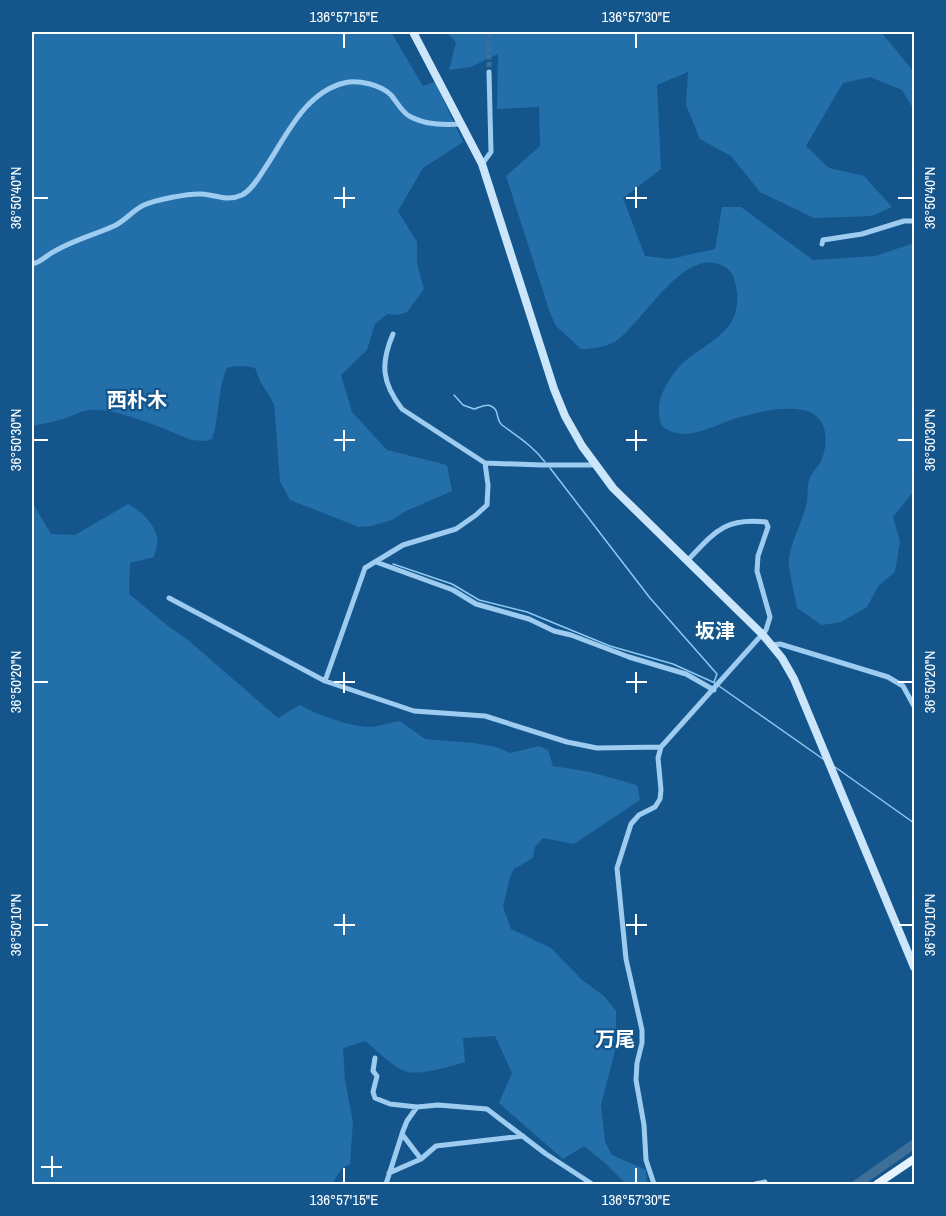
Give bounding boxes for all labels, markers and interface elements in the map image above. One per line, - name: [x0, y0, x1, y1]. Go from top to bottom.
- text: 136°57'15"E: [310, 6, 378, 27]
- text: 136°57'30"E: [602, 6, 670, 27]
- text: 36°50'40"N: [5, 167, 26, 229]
- text: 36°50'40"N: [919, 167, 940, 229]
- district label: 西朴木: [107, 386, 167, 413]
- text: 36°50'30"N: [5, 409, 26, 471]
- text: 36°50'30"N: [919, 409, 940, 471]
- district label: 坂津: [695, 617, 735, 644]
- text: 36°50'20"N: [5, 651, 26, 713]
- text: 36°50'20"N: [919, 651, 940, 713]
- text: 36°50'10"N: [5, 894, 26, 956]
- text: 36°50'10"N: [919, 894, 940, 956]
- district label: 万尾: [595, 1025, 635, 1052]
- text: 136°57'15"E: [310, 1189, 378, 1210]
- text: 136°57'30"E: [602, 1189, 670, 1210]

